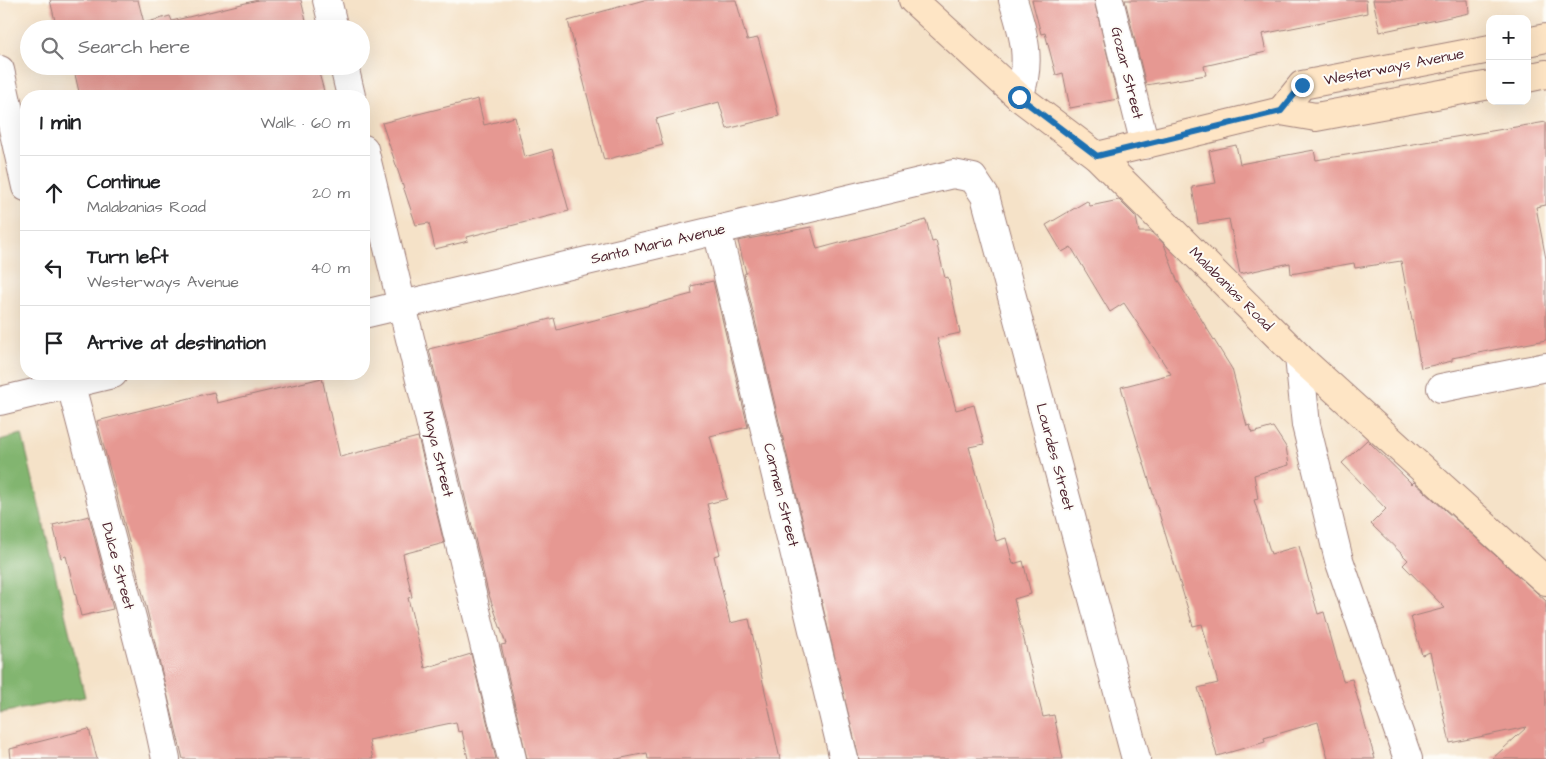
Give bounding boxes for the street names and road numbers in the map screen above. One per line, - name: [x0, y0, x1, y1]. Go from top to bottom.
- street label: Gozar Street: [1105, 25, 1149, 121]
- street label: Westerways Avenue: [1322, 43, 1466, 92]
- street label: Santa Maria Avenue: [589, 218, 727, 270]
- street label: Malabanias Road: [1184, 242, 1278, 336]
- street label: Lourdes Street: [1031, 401, 1079, 513]
- street label: Maya Street: [416, 409, 459, 500]
- street label: Carmen Street: [758, 441, 804, 549]
- street label: Dulce Street: [96, 520, 140, 612]

